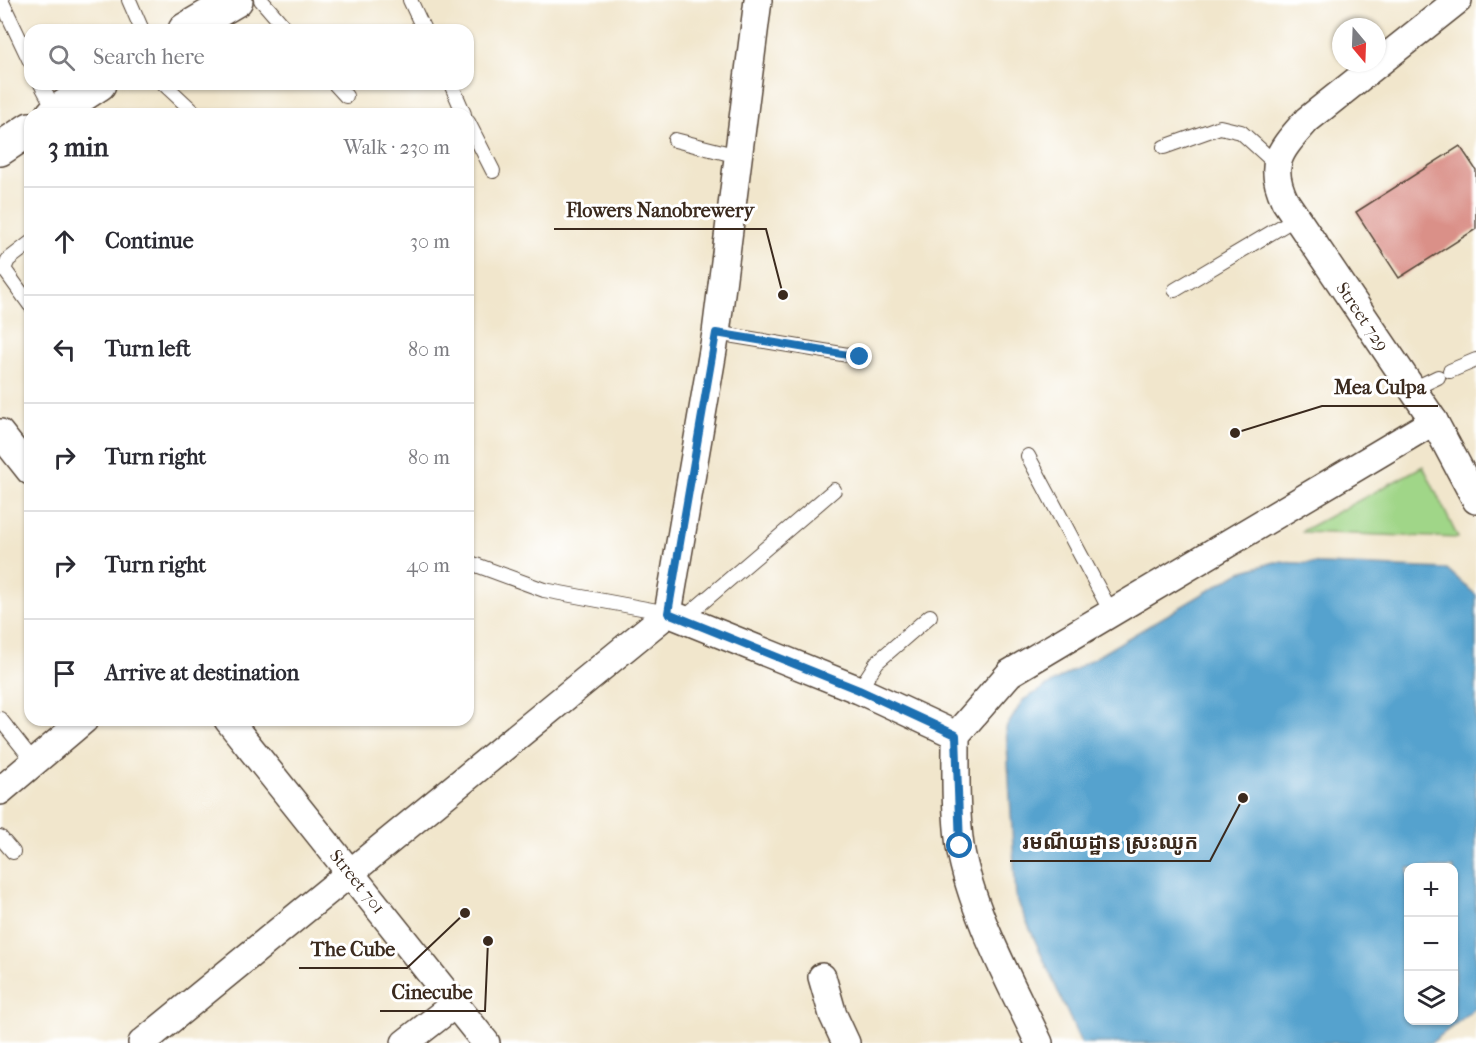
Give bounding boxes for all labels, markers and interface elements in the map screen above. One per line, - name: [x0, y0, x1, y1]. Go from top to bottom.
- north arrow: [1332, 18, 1386, 72]
- search box: [24, 24, 474, 90]
- icon: search: [45, 41, 78, 74]
- text: Search here: [93, 44, 205, 70]
- text: 3 min: [48, 132, 109, 163]
- text: Walk · 230 m: [344, 136, 450, 159]
- callout: Flowers Nanobrewery: [554, 191, 766, 229]
- text: Flowers Nanobrewery: [565, 199, 755, 222]
- icon: ahead: [48, 225, 81, 258]
- text: Continue: [105, 228, 194, 254]
- text: 30 m: [410, 230, 450, 253]
- street label: Street 729: [1331, 279, 1393, 355]
- icon: left: [48, 333, 81, 366]
- text: Turn left: [105, 336, 191, 362]
- text: 80 m: [408, 338, 450, 361]
- route end: [846, 343, 872, 369]
- callout: Mea Culpa: [1322, 368, 1438, 406]
- text: Mea Culpa: [1333, 376, 1427, 399]
- icon: right: [48, 441, 81, 474]
- text: Turn right: [105, 444, 206, 470]
- text: 80 m: [408, 446, 450, 469]
- icon: right: [48, 549, 81, 582]
- text: Turn right: [105, 552, 206, 578]
- text: 40 m: [406, 554, 450, 577]
- icon: arrive: [48, 657, 81, 690]
- text: Arrive at destination: [105, 660, 299, 686]
- callout: រមណីយដ្ឋាន ស្រះឈូក: [1010, 823, 1210, 861]
- text: រមណីយដ្ឋាន ស្រះឈូក: [1022, 831, 1198, 855]
- route start: [946, 832, 972, 858]
- street label: Street 701: [325, 846, 389, 918]
- map controls: [1404, 863, 1458, 1025]
- button: +: [1404, 863, 1458, 917]
- button: −: [1404, 917, 1458, 971]
- callout: The Cube: [299, 930, 407, 968]
- text: The Cube: [310, 938, 395, 961]
- button: layers: [1404, 971, 1458, 1025]
- callout: Cinecube: [380, 973, 485, 1011]
- text: Cinecube: [391, 981, 473, 1004]

